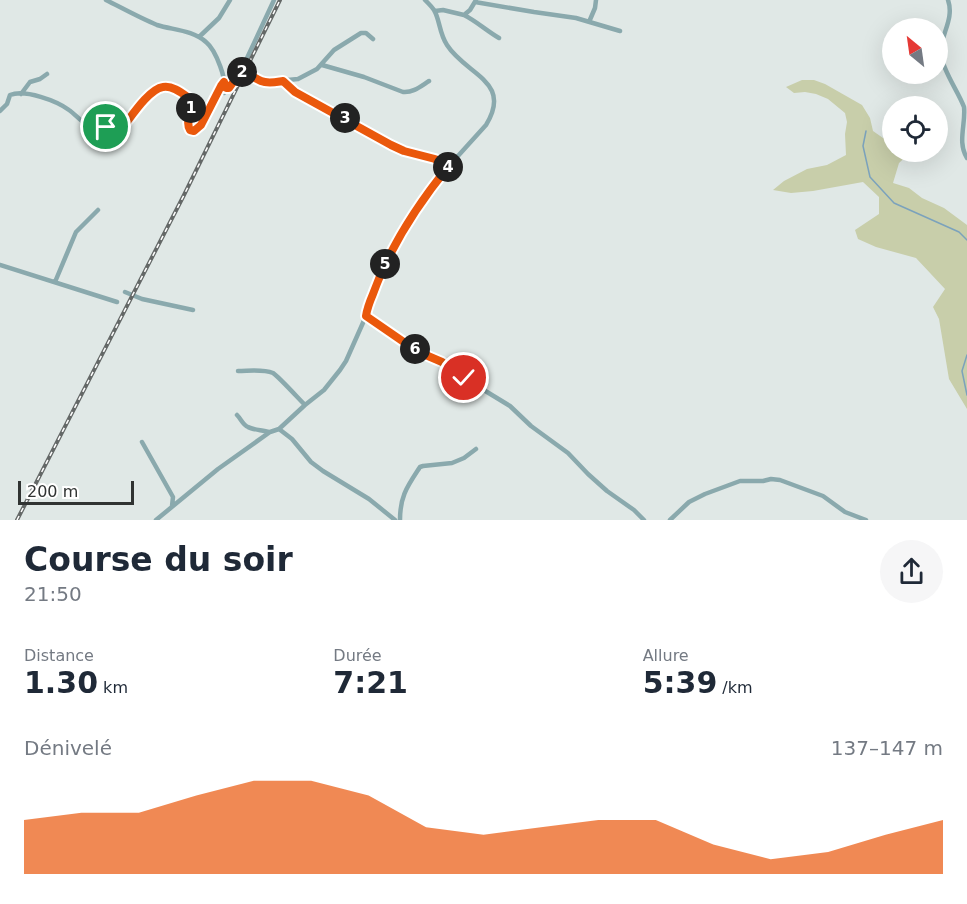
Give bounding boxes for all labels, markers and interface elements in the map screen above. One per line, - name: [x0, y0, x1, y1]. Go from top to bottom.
- north arrow: [882, 18, 948, 84]
- map controls: [882, 18, 948, 162]
- pin: 2: [227, 57, 257, 87]
- text: 2: [236, 62, 248, 81]
- pin: 1: [176, 93, 206, 123]
- button: locate: [882, 96, 948, 162]
- text: 1: [185, 98, 197, 117]
- pin: [80, 101, 131, 152]
- pin: 3: [330, 103, 360, 133]
- text: 3: [339, 108, 351, 127]
- icon: arrive: [89, 110, 122, 143]
- pin: 4: [433, 152, 463, 182]
- text: 4: [442, 157, 454, 176]
- pin: 5: [370, 249, 400, 279]
- text: 5: [379, 254, 391, 273]
- pin: 6: [400, 334, 430, 364]
- text: 6: [409, 339, 421, 358]
- pin: [438, 352, 489, 403]
- icon: check: [447, 361, 480, 394]
- scale bar: [18, 478, 134, 505]
- text: 200 m: [27, 482, 78, 501]
- text: Course du soir: [24, 540, 293, 579]
- button: share: [880, 540, 943, 603]
- text: 21:50: [24, 582, 82, 606]
- text: Distance: [24, 646, 94, 665]
- text: Durée: [333, 646, 382, 665]
- text: Allure: [643, 646, 689, 665]
- text: 1.30: [24, 665, 98, 700]
- text: 7:21: [333, 665, 408, 700]
- text: 5:39: [643, 665, 717, 700]
- text: km: [98, 678, 128, 697]
- text: /km: [717, 678, 753, 697]
- text: Dénivelé: [24, 736, 112, 760]
- text: 137–147 m: [831, 736, 943, 760]

